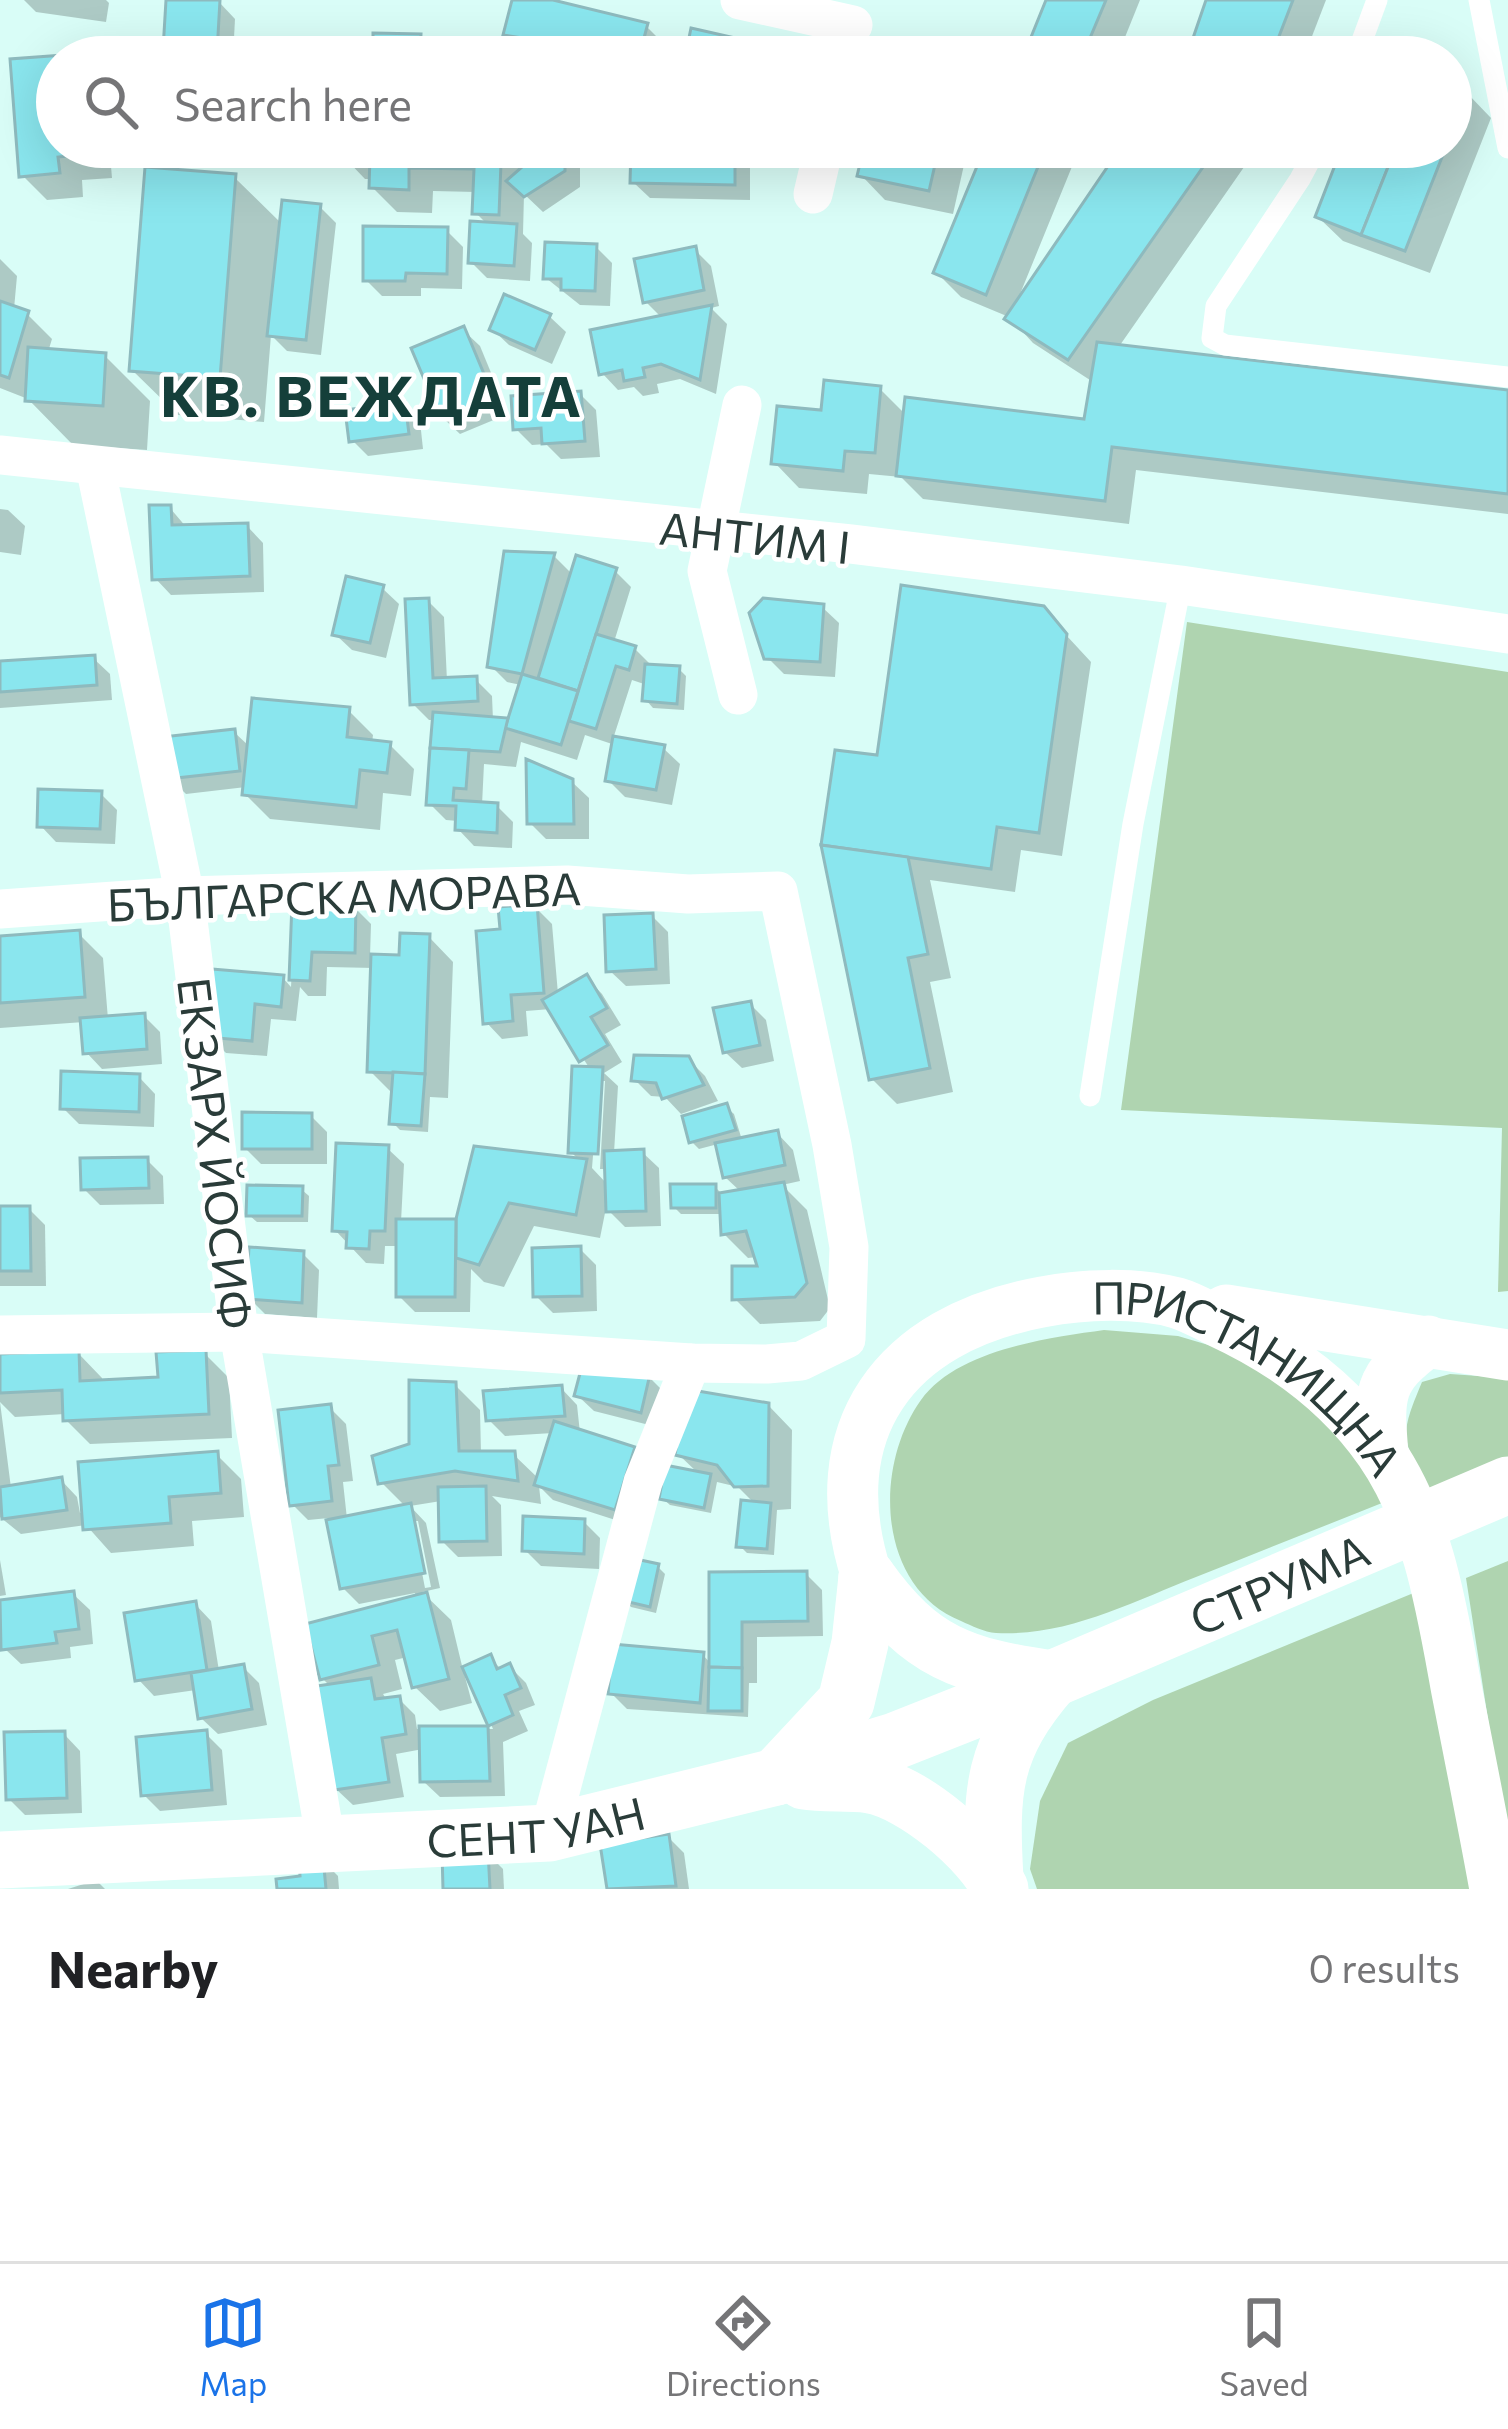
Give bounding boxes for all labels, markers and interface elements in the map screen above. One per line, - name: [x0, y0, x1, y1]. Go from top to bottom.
- search box: [36, 36, 1472, 168]
- icon: search: [78, 69, 144, 135]
- text: Search here: [174, 75, 412, 130]
- district label: КВ. ВЕЖДАТА: [160, 359, 584, 429]
- street label: АНТИМ I: [657, 499, 853, 573]
- street label: БЪЛГАРСКА МОРАВА: [106, 859, 582, 931]
- street label: ЕКЗАРХ ЙОСИФ: [168, 974, 266, 1332]
- street label: ПРИСТАНИЩНА: [1092, 1268, 1416, 1485]
- street label: СТРУМА: [1181, 1520, 1377, 1645]
- street label: СЕНТ УАН: [425, 1783, 650, 1866]
- text: Nearby: [48, 1936, 218, 1999]
- text: 0 results: [1308, 1943, 1460, 1991]
- tab: Map: [199, 2290, 267, 2403]
- tab: Directions: [666, 2290, 821, 2403]
- tab: Saved: [1220, 2290, 1309, 2403]

